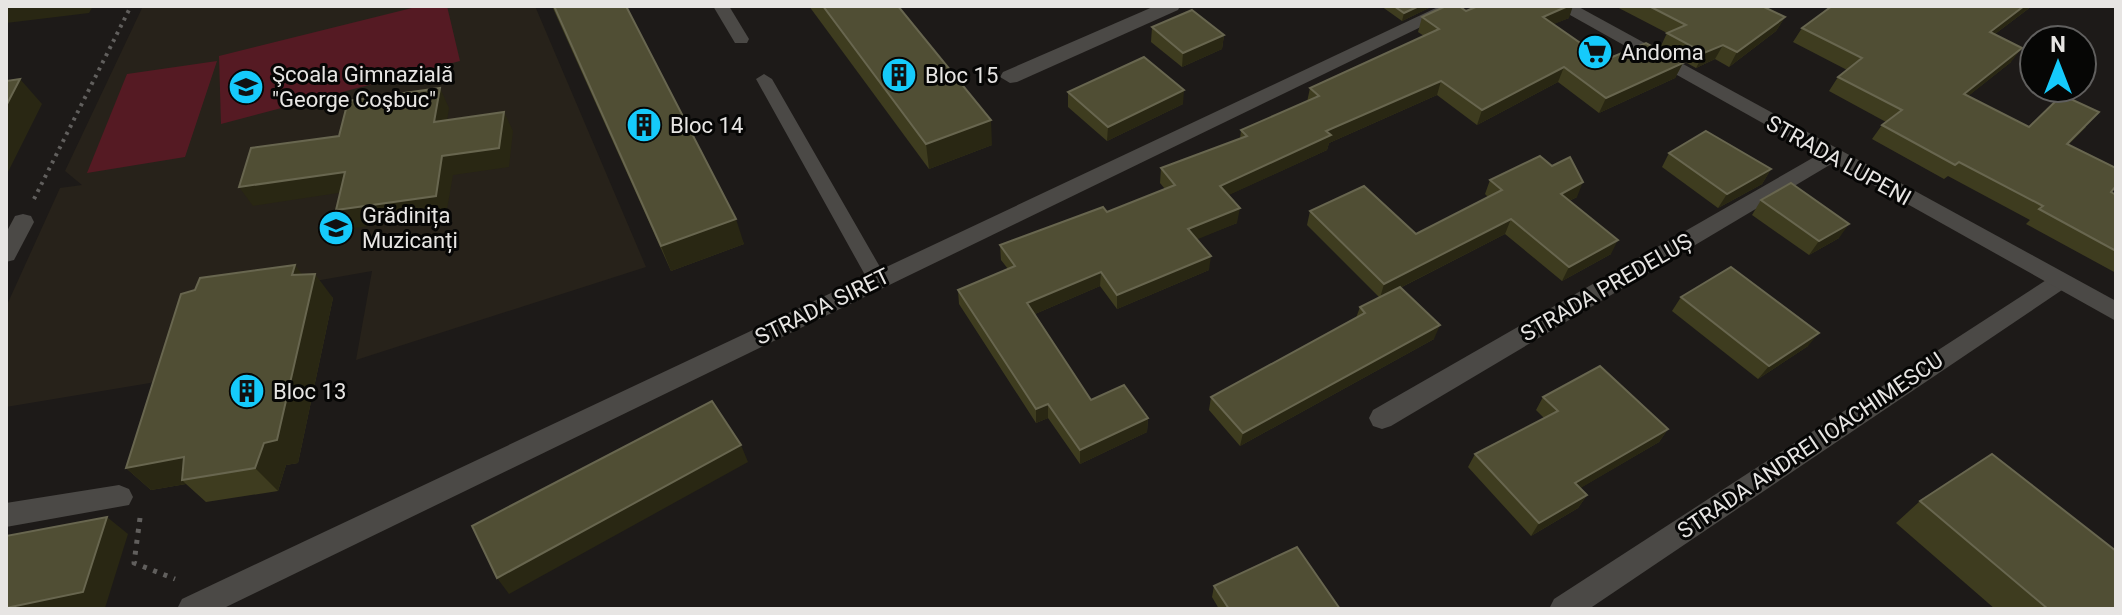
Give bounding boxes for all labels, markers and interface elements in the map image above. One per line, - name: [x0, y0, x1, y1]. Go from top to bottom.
- north arrow: [2018, 24, 2098, 104]
- text: N: [2050, 32, 2066, 57]
- supermarket icon: Andoma: [1576, 33, 1614, 71]
- place label: Andoma: [1621, 40, 1704, 65]
- building icon: Bloc 15: [880, 56, 918, 94]
- place label: Şcoala Gimnazială "George Coşbuc": [272, 62, 453, 112]
- place label: Bloc 15: [925, 63, 998, 88]
- school or university icon: Şcoala Gimnazială "George Coşbuc": [227, 68, 265, 106]
- building icon: Bloc 14: [625, 106, 663, 144]
- street label: STRADA LUPENI: [1762, 110, 1916, 211]
- place label: Bloc 14: [670, 113, 743, 138]
- place label: Grădinița Muzicanți: [362, 203, 458, 254]
- school or university icon: Grădinița Muzicanți: [317, 209, 355, 247]
- street label: STRADA PREDELUȘ: [1516, 228, 1697, 348]
- street label: STRADA SIRET: [751, 263, 894, 350]
- street label: STRADA ANDREI IOACHIMESCU: [1673, 347, 1948, 544]
- building icon: Bloc 13: [228, 372, 266, 410]
- place label: Bloc 13: [273, 379, 346, 404]

